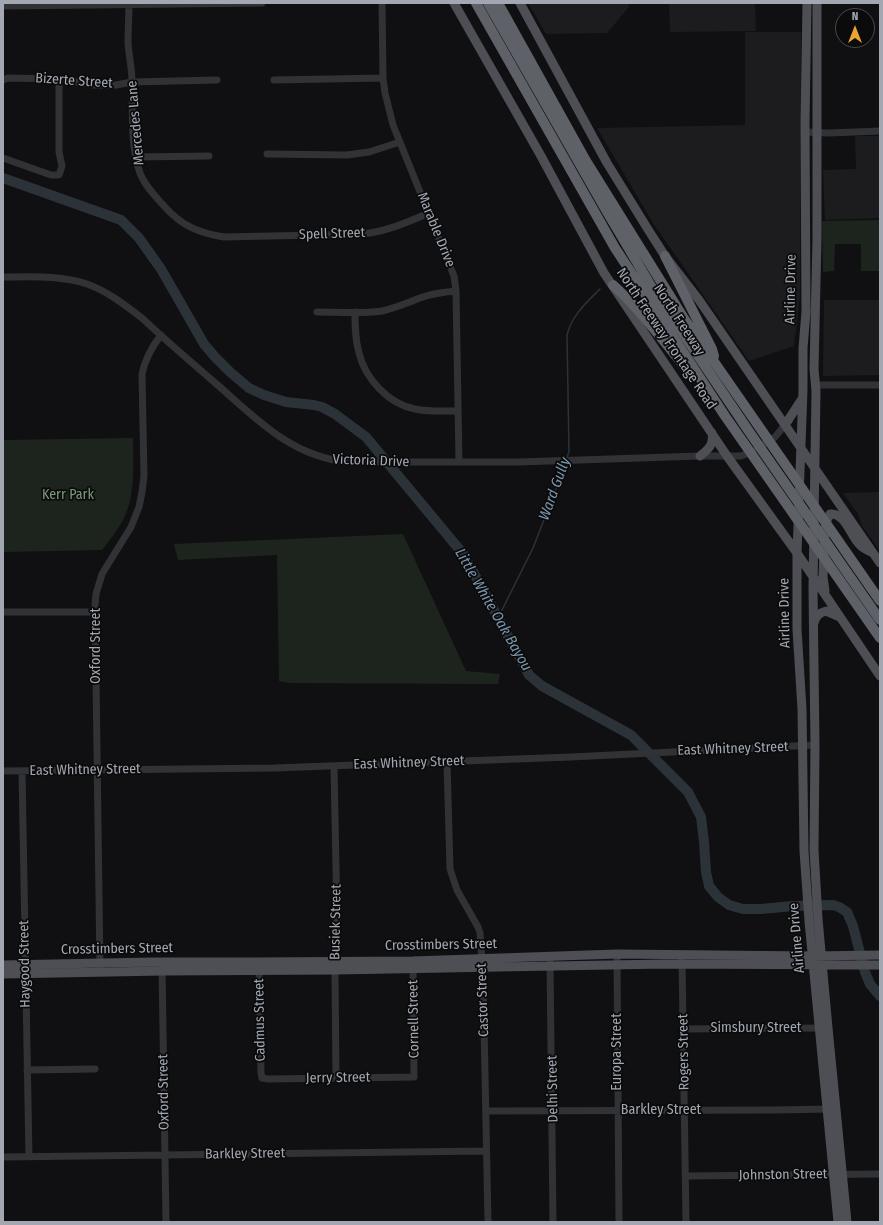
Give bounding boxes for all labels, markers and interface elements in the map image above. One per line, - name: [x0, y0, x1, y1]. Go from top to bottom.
- north arrow: [835, 8, 875, 48]
- text: N: [852, 10, 858, 23]
- street label: Bizerte Street: [35, 70, 113, 92]
- street label: Mercedes Lane: [124, 80, 148, 166]
- street label: Marable Drive: [413, 190, 459, 270]
- street label: Spell Street: [299, 224, 365, 244]
- street label: Airline Drive: [782, 254, 800, 324]
- street label: North Freeway Frontage Road: [612, 265, 720, 413]
- street label: North Freeway: [650, 281, 708, 359]
- street label: Victoria Drive: [332, 451, 410, 471]
- water label: Ward Gully: [535, 455, 575, 523]
- park label: Kerr Park: [42, 487, 94, 503]
- water label: Little White Oak Bayou: [451, 546, 535, 674]
- street label: Airline Drive: [776, 578, 794, 648]
- street label: Oxford Street: [88, 608, 104, 684]
- street label: East Whitney Street: [677, 739, 789, 759]
- street label: East Whitney Street: [353, 753, 465, 773]
- street label: East Whitney Street: [29, 761, 141, 779]
- street label: Busiek Street: [327, 884, 345, 960]
- street label: Airline Drive: [786, 902, 808, 974]
- street label: Haygood Street: [16, 920, 34, 1008]
- street label: Crosstimbers Street: [385, 936, 497, 954]
- street label: Crosstimbers Street: [61, 940, 173, 958]
- street label: Castor Street: [473, 963, 493, 1037]
- street label: Cadmus Street: [251, 978, 269, 1062]
- street label: Cornell Street: [405, 980, 423, 1058]
- street label: Europa Street: [609, 1013, 625, 1091]
- street label: Rogers Street: [675, 1014, 693, 1090]
- street label: Simsbury Street: [711, 1020, 801, 1036]
- street label: Oxford Street: [155, 1054, 173, 1130]
- street label: Delhi Street: [544, 1055, 562, 1123]
- street label: Jerry Street: [306, 1069, 370, 1087]
- street label: Barkley Street: [621, 1102, 701, 1118]
- street label: Barkley Street: [205, 1145, 285, 1163]
- street label: Johnston Street: [738, 1166, 828, 1184]

